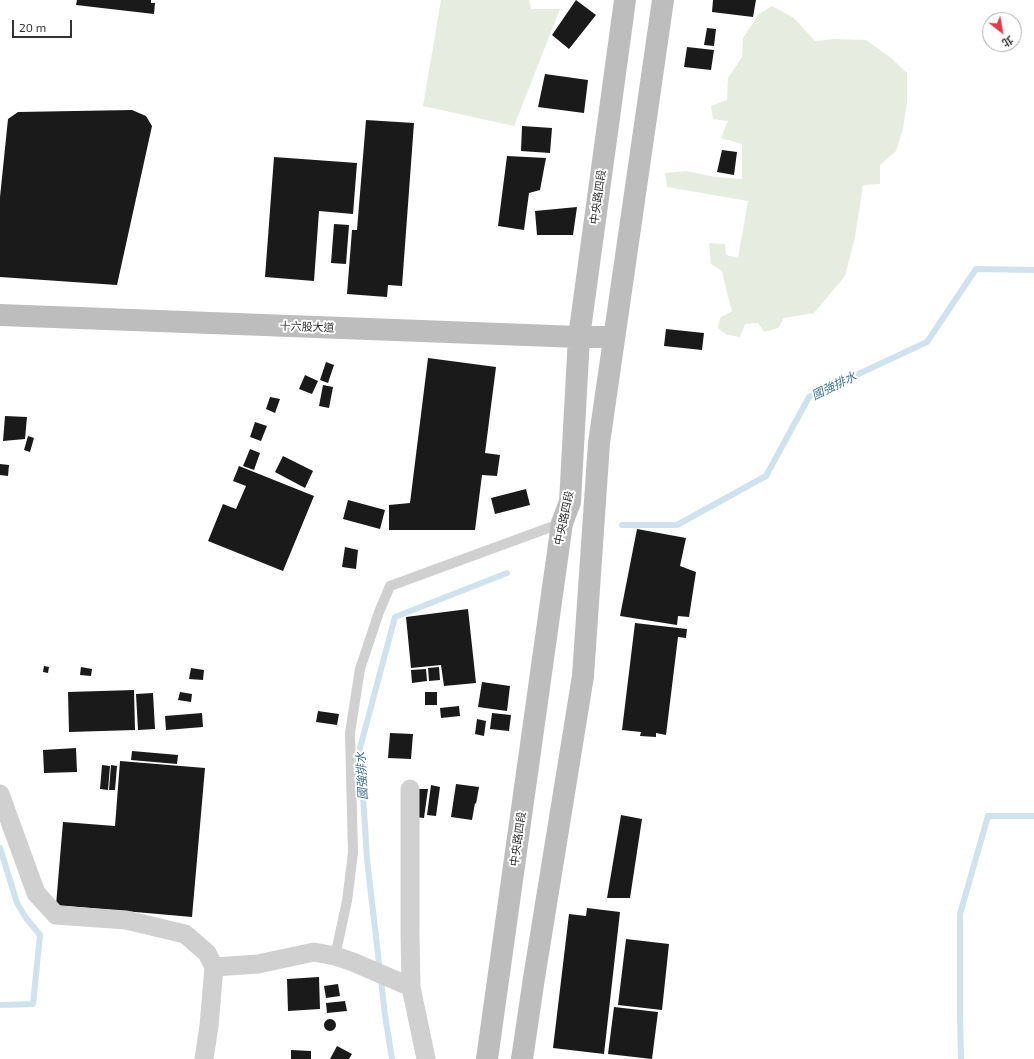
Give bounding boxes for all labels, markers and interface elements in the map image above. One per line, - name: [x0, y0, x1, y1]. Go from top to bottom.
- scale bar: [14, 12, 74, 38]
- north arrow: [982, 12, 1022, 52]
- text: 20 m: [19, 20, 46, 34]
- text: 北: [1000, 33, 1016, 50]
- street label: 中央路四段: [588, 169, 608, 225]
- street label: 十六股大道: [279, 319, 335, 335]
- water label: 國強排水: [809, 369, 859, 403]
- street label: 中央路四段: [552, 490, 576, 546]
- water label: 國強排水: [354, 752, 370, 800]
- street label: 中央路四段: [508, 811, 528, 867]

